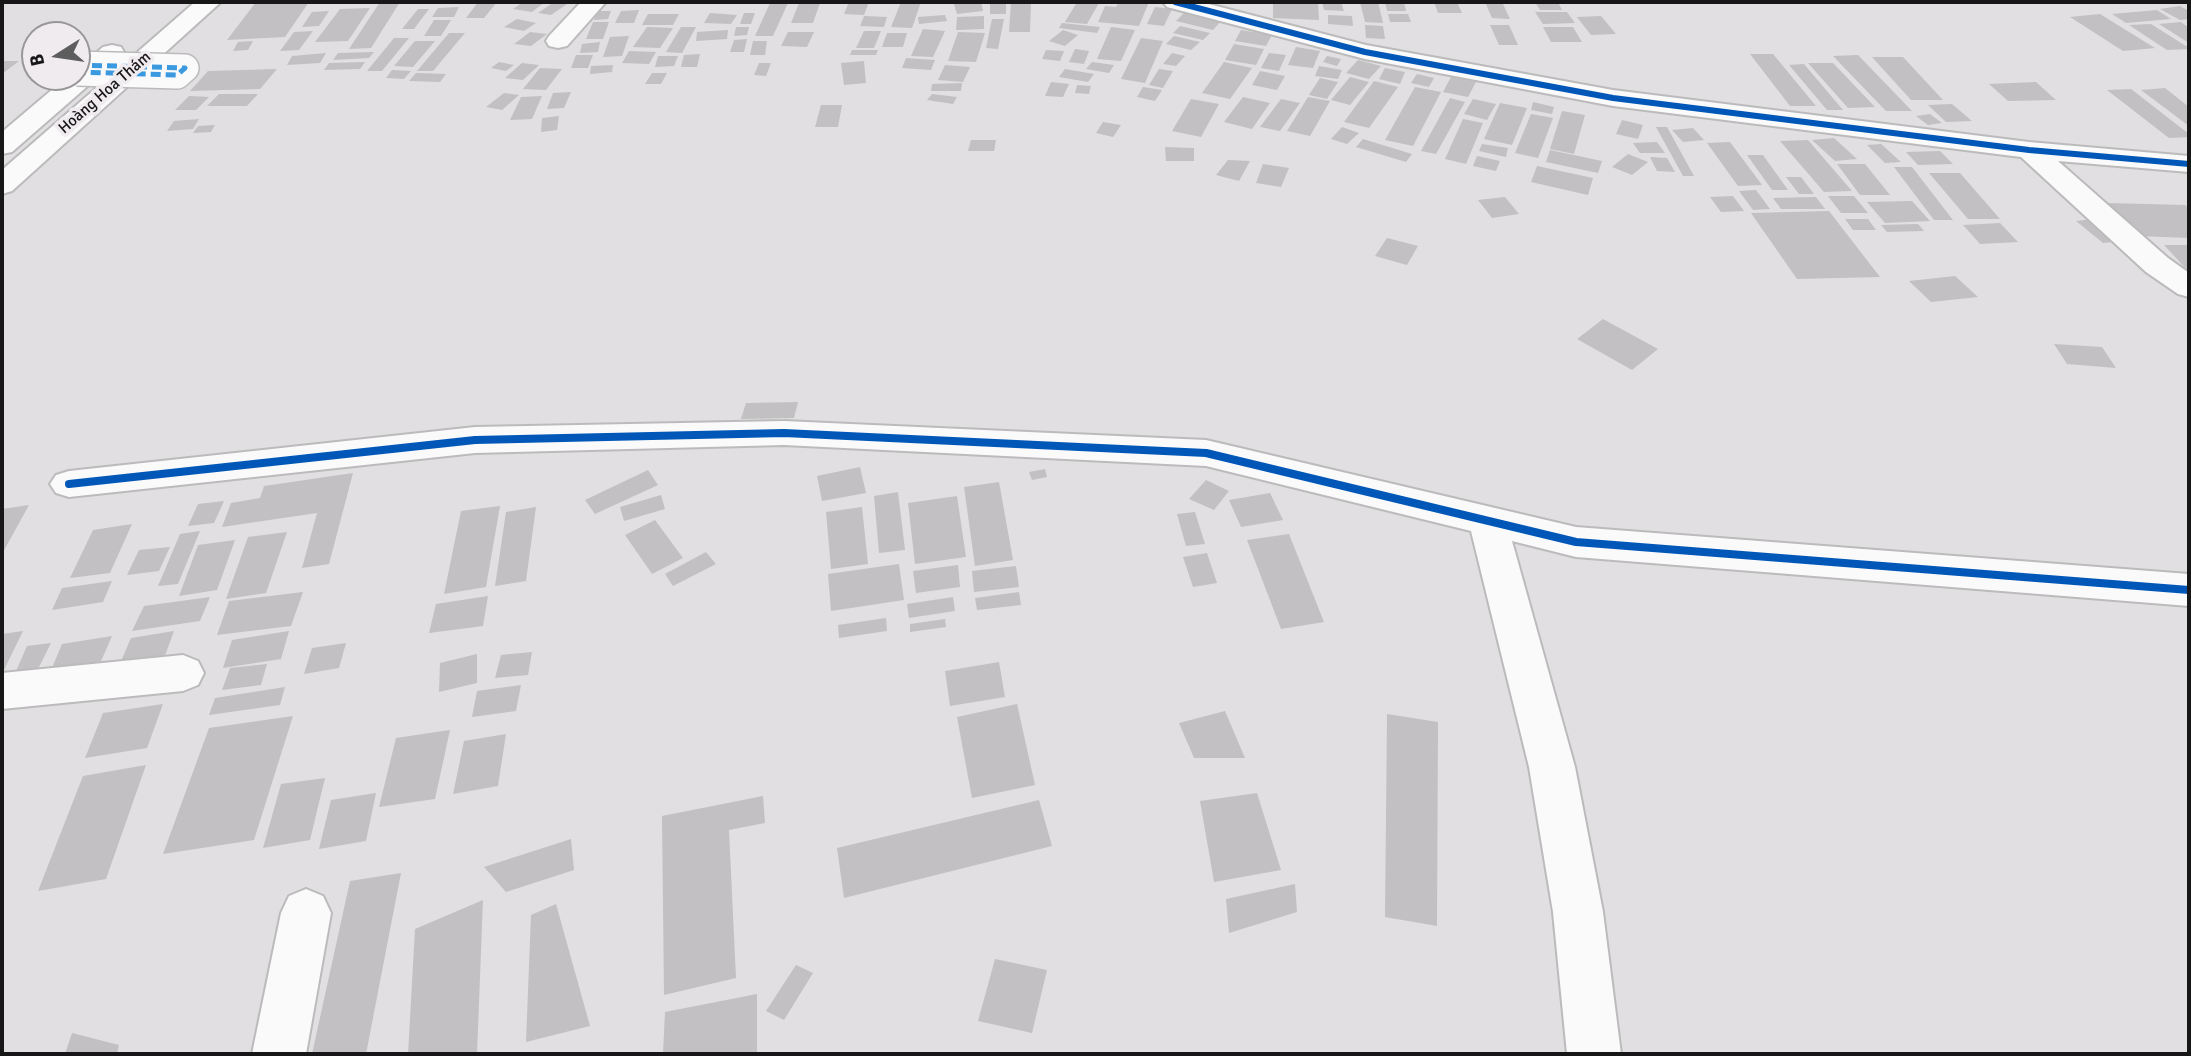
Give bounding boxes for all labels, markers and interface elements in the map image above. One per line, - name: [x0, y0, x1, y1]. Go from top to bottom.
- north arrow: [21, 21, 91, 91]
- street label: Hoàng Hoa Thám: [55, 48, 155, 138]
- text: B: [24, 52, 50, 68]

